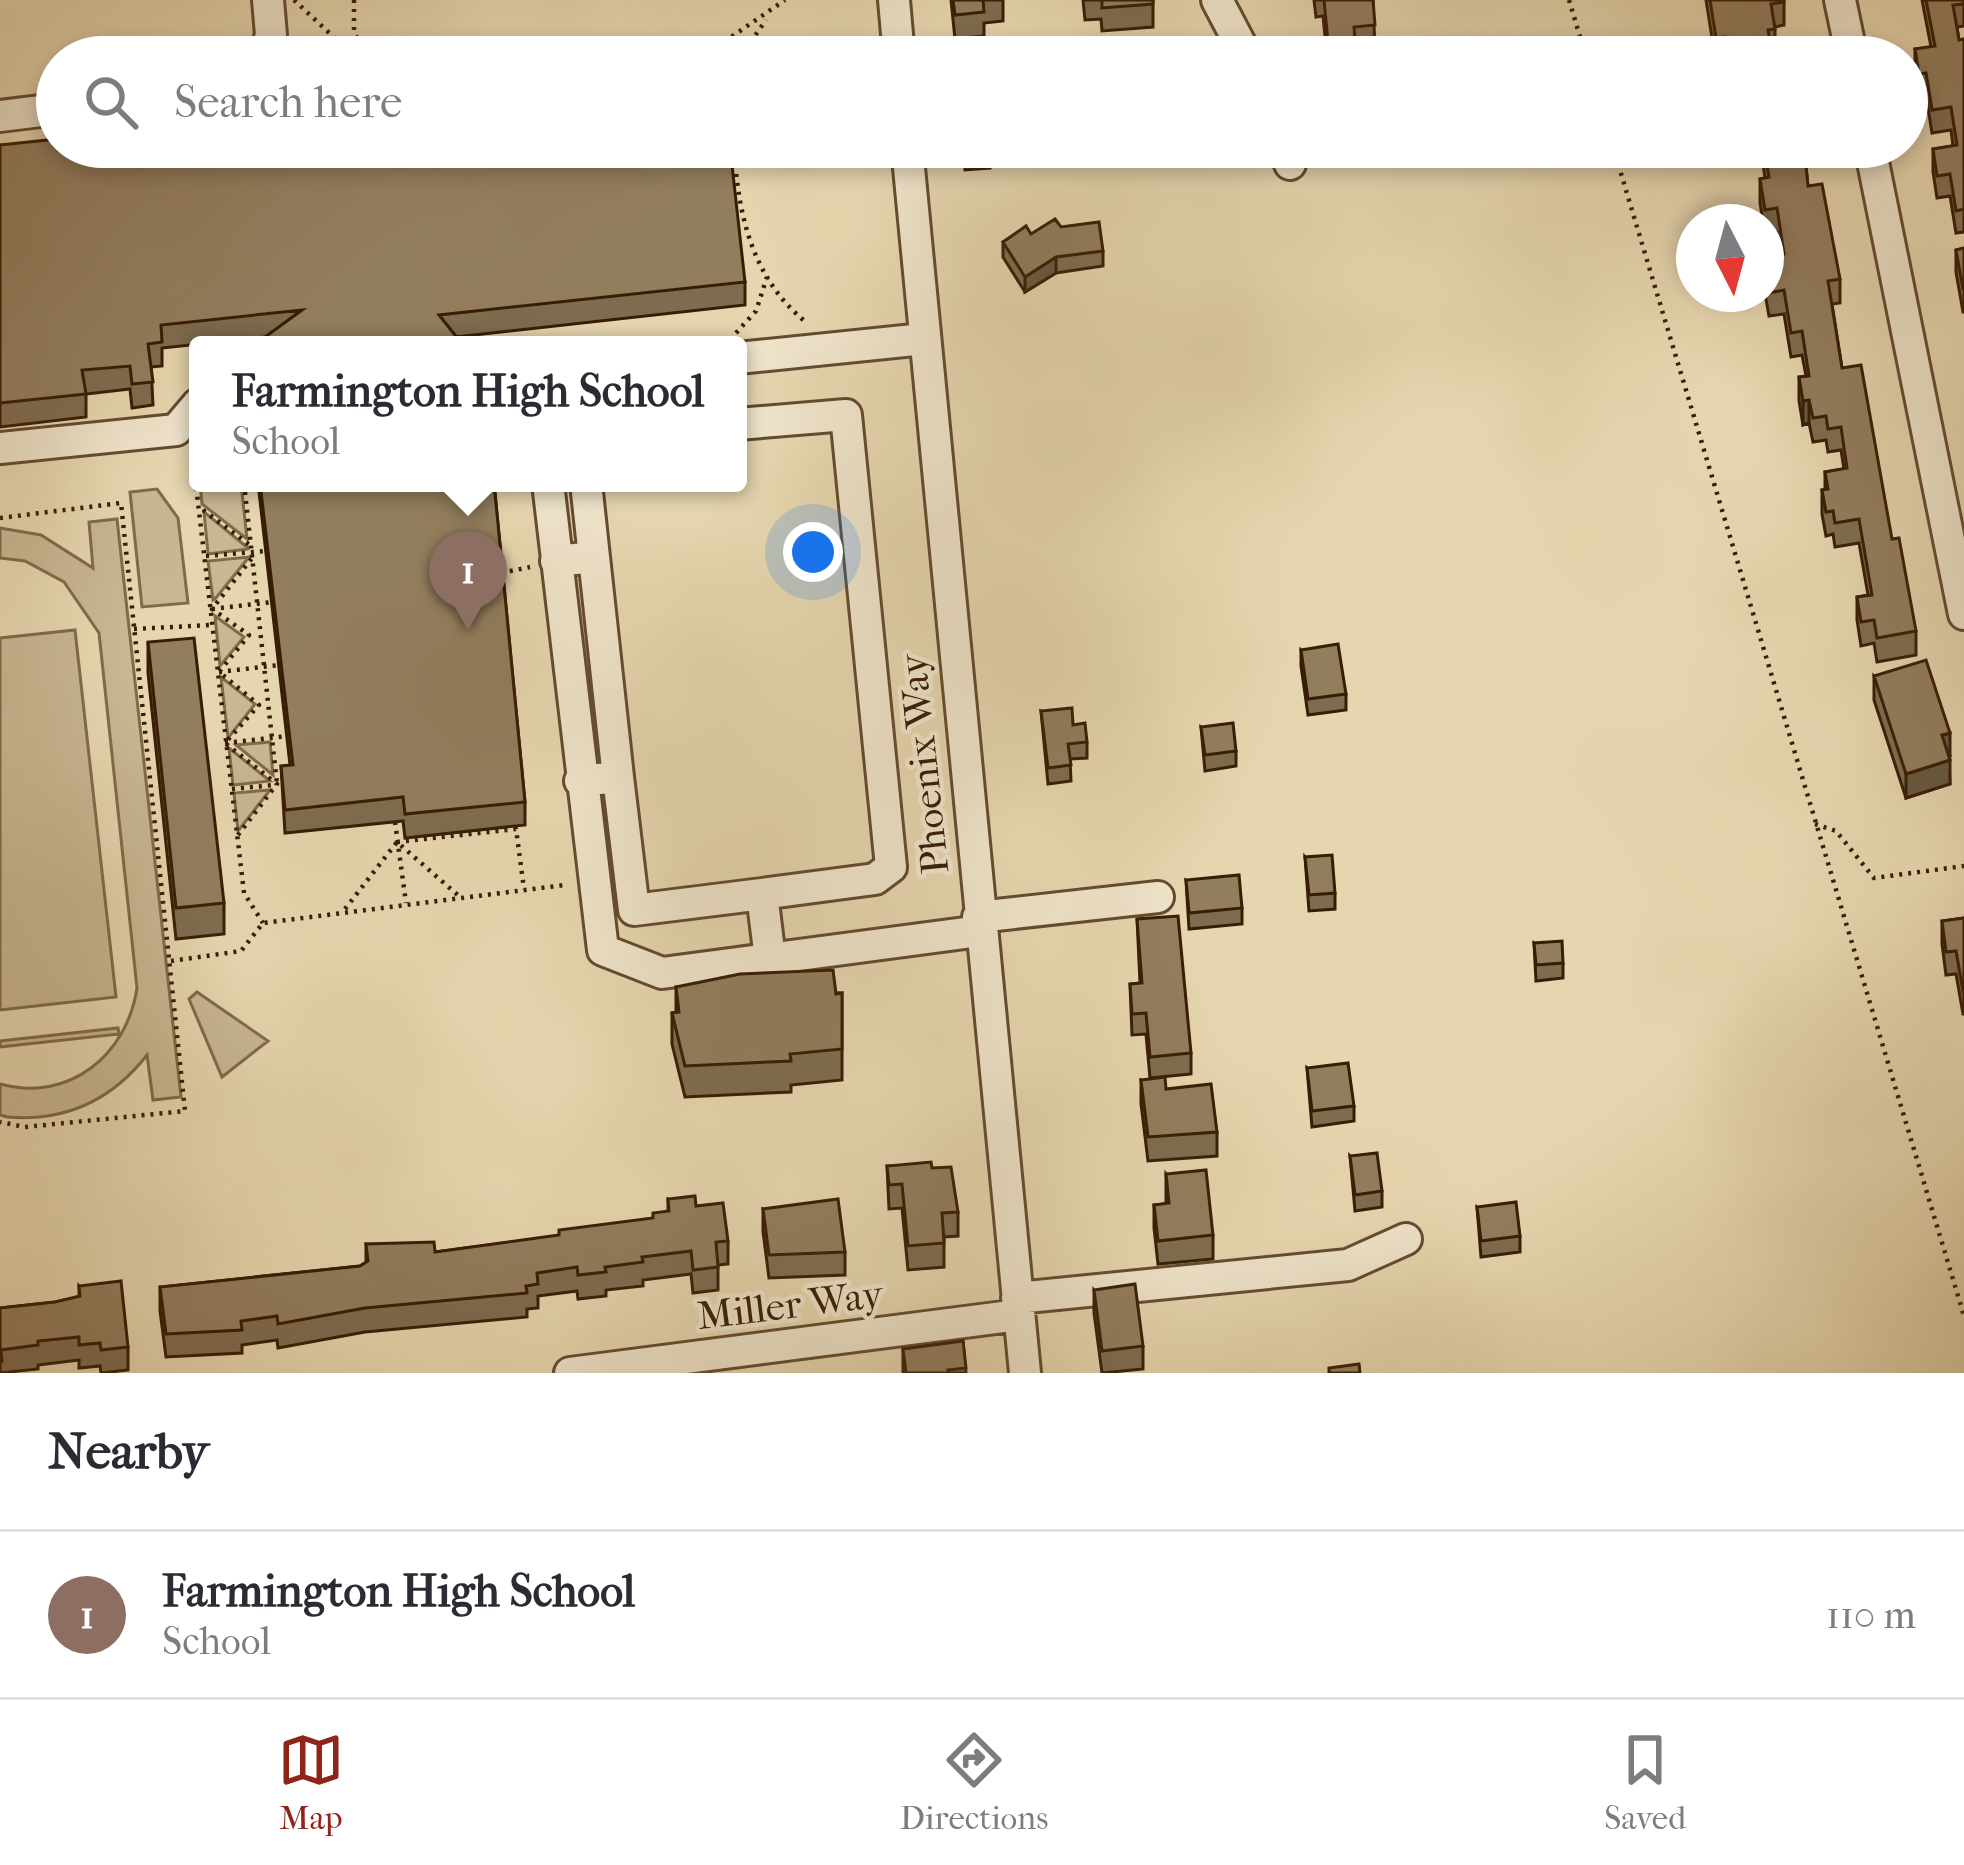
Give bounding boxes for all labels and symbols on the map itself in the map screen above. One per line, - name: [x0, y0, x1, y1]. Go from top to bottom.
- north arrow: [1676, 204, 1784, 312]
- your location: [783, 522, 843, 582]
- pin: 1: [429, 531, 507, 630]
- street label: Phoenix Way: [889, 650, 958, 876]
- street label: Miller Way: [695, 1271, 887, 1339]

